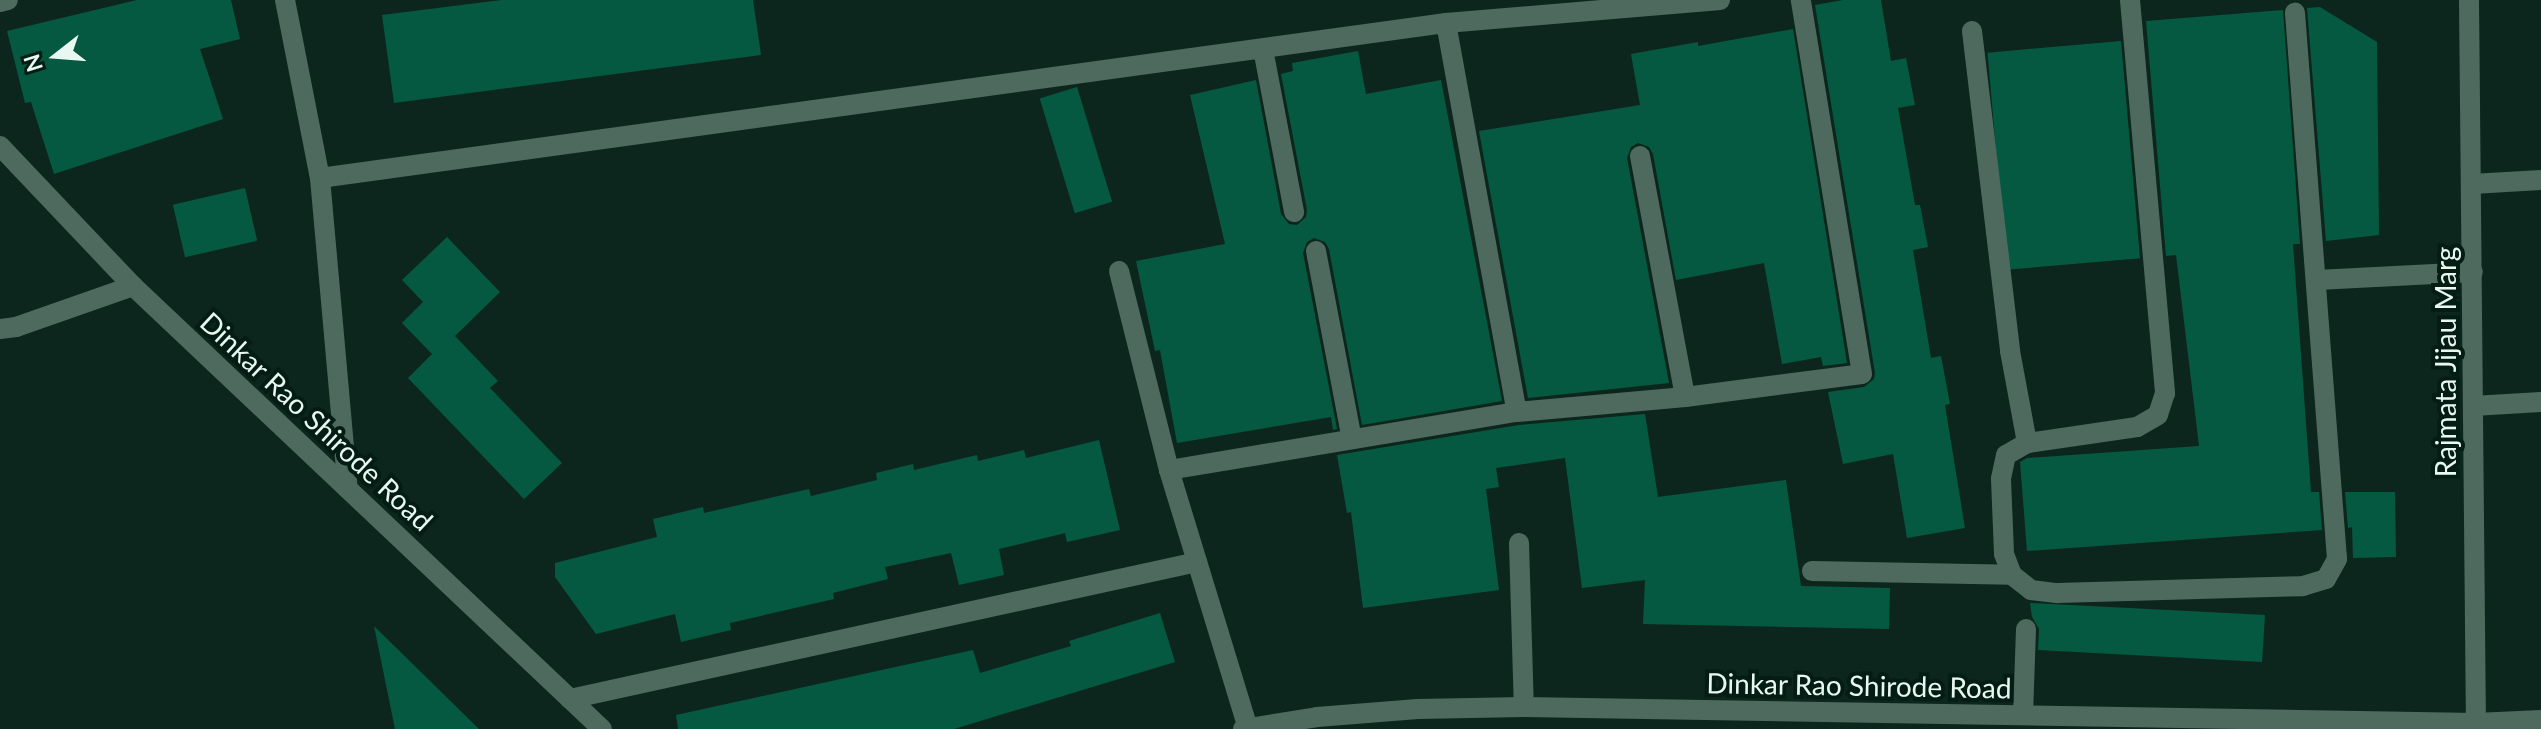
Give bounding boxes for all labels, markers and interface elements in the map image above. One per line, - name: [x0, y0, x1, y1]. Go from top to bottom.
- north arrow: [16, 16, 96, 96]
- text: N: [17, 51, 48, 75]
- street label: Rajmata Jijau Marg: [2428, 246, 2462, 478]
- street label: Dinkar Rao Shirode Road: [194, 304, 440, 538]
- street label: Dinkar Rao Shirode Road: [1706, 666, 2012, 704]

